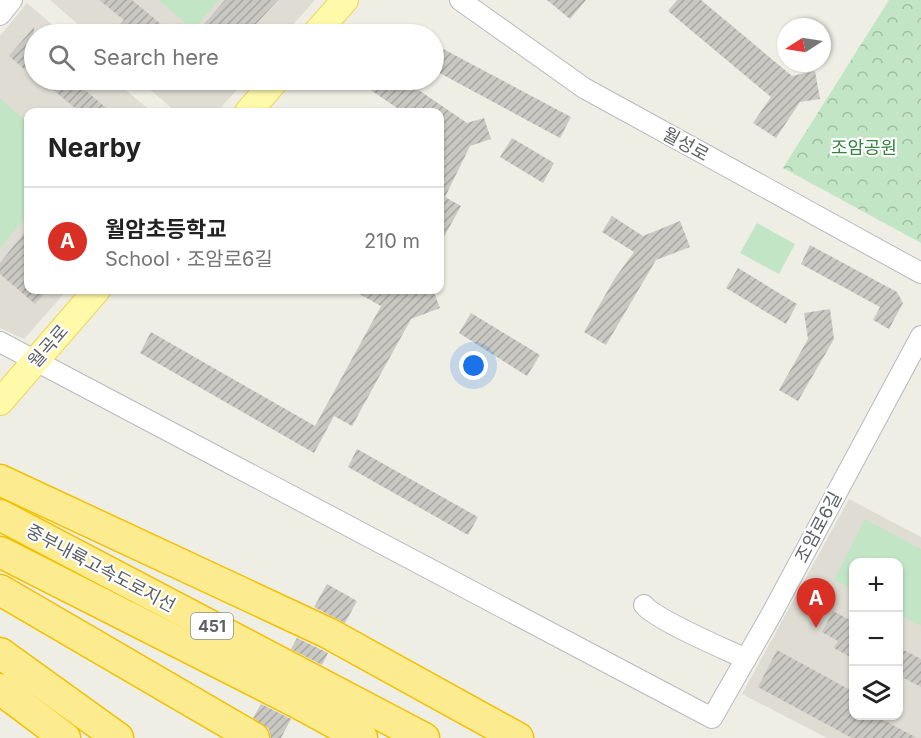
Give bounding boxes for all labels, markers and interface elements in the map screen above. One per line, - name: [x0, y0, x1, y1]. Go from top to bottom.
- north arrow: [777, 18, 831, 72]
- search box: [24, 24, 444, 90]
- icon: search: [45, 41, 78, 74]
- text: Search here: [93, 44, 219, 70]
- street label: 월성로: [659, 123, 713, 165]
- text: Nearby: [48, 132, 141, 163]
- park label: 조암공원: [831, 137, 897, 158]
- text: 월암초등학교: [105, 216, 226, 242]
- text: A: [60, 229, 75, 253]
- text: 210 m: [364, 229, 420, 253]
- text: School · 조암로6길: [105, 247, 273, 271]
- street label: 월곡로: [24, 320, 72, 372]
- your location: [459, 351, 488, 380]
- street label: 조암로6길: [791, 488, 845, 566]
- street label: 중부내륙고속도로지선: [23, 520, 179, 616]
- map controls: [849, 558, 903, 720]
- button: +: [849, 558, 903, 612]
- pin: A: [796, 578, 836, 628]
- button: −: [849, 612, 903, 666]
- road number: 451: [191, 613, 233, 639]
- button: layers: [849, 666, 903, 720]

